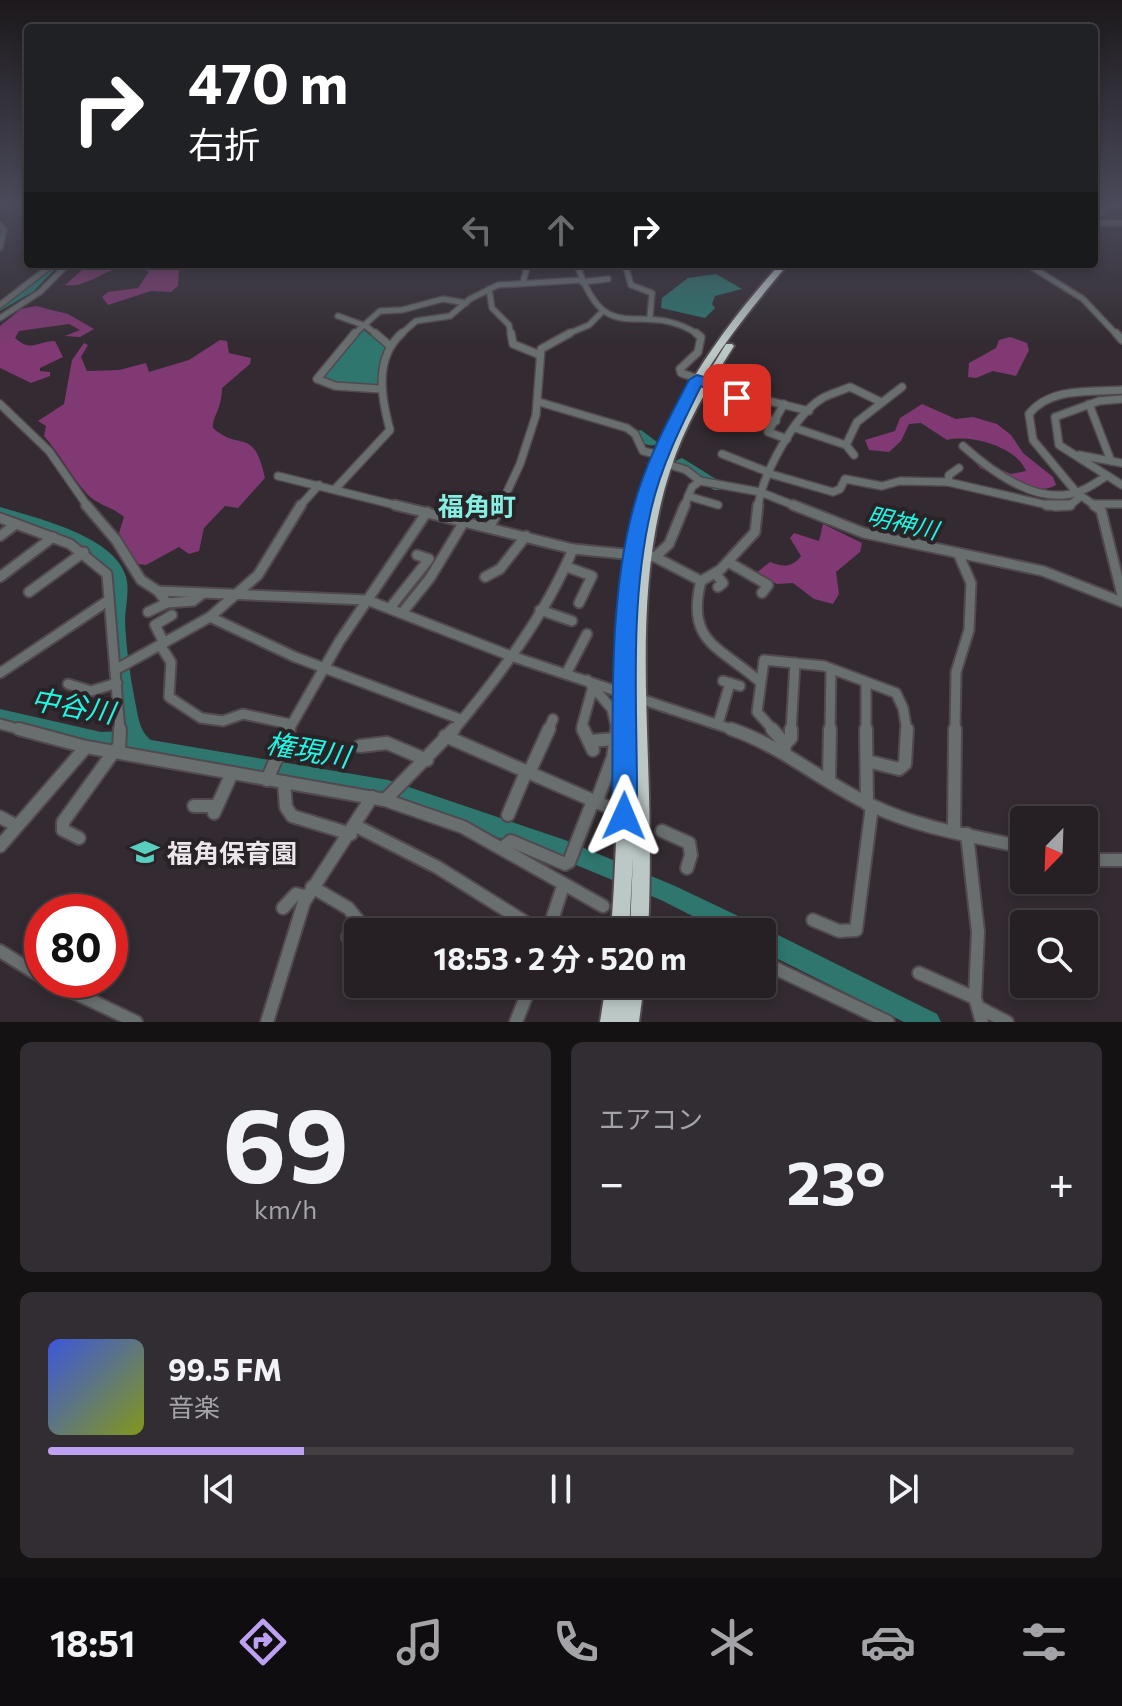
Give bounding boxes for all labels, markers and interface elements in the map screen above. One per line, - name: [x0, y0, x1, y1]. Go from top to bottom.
- text: 470 m: [188, 47, 348, 116]
- icon: right: [56, 56, 160, 160]
- text: 右折: [188, 121, 260, 165]
- icon: left: [455, 208, 499, 252]
- icon: ahead: [539, 208, 583, 252]
- icon: right: [623, 208, 667, 252]
- pin: [703, 364, 771, 432]
- icon: arrive: [715, 376, 759, 420]
- district label: 福角町: [438, 490, 516, 521]
- water label: 明神川: [865, 500, 944, 545]
- water label: 中谷川: [29, 681, 120, 730]
- water label: 権現川: [264, 725, 355, 774]
- position arrow: [582, 774, 666, 858]
- north arrow: [1010, 806, 1098, 894]
- map controls: [1010, 806, 1098, 998]
- school or university icon: 福角保育園: [130, 837, 160, 867]
- place label: 福角保育園: [167, 837, 297, 868]
- speed limit sign: 80: [24, 894, 128, 998]
- button: search: [1010, 910, 1098, 998]
- text: 18:53 · 2 分 · 520 m: [434, 939, 686, 976]
- text: 69: [222, 1077, 349, 1204]
- text: エアコン: [599, 1103, 703, 1134]
- text: 23°: [787, 1144, 886, 1217]
- text: −: [599, 1154, 624, 1208]
- text: +: [1048, 1154, 1074, 1208]
- text: km/h: [254, 1193, 317, 1224]
- text: 99.5 FM: [168, 1350, 282, 1387]
- text: 音楽: [168, 1391, 220, 1422]
- icon: previous: [197, 1467, 241, 1511]
- icon: pause: [539, 1467, 583, 1511]
- icon: next: [881, 1467, 925, 1511]
- icon: directions: [235, 1614, 291, 1670]
- icon: music: [392, 1614, 448, 1670]
- icon: phone: [548, 1614, 604, 1670]
- icon: climate: [704, 1614, 760, 1670]
- icon: car: [860, 1614, 916, 1670]
- icon: filters: [1016, 1614, 1072, 1670]
- text: 18:51: [50, 1620, 135, 1664]

